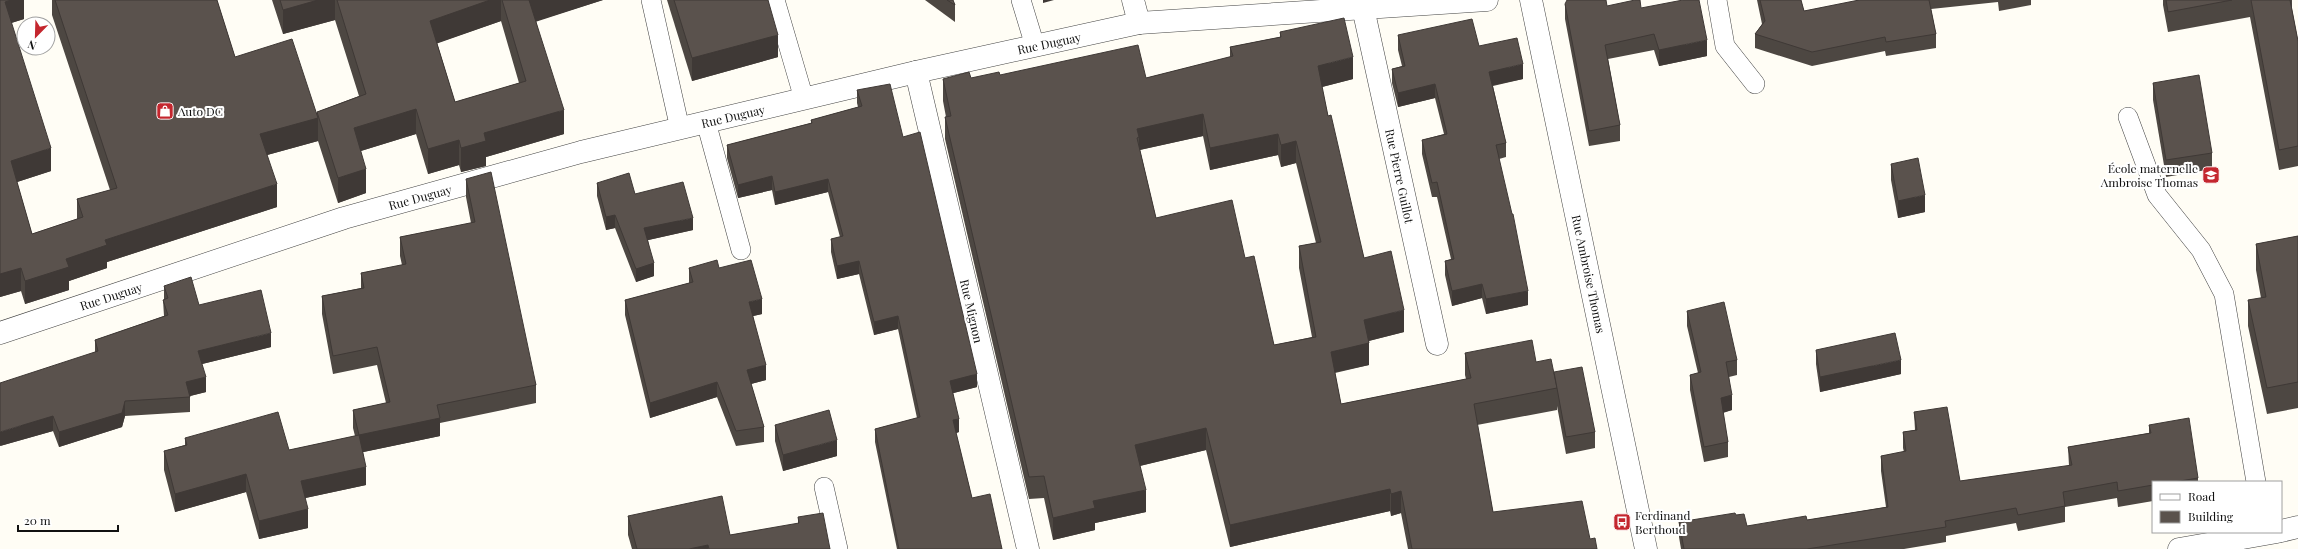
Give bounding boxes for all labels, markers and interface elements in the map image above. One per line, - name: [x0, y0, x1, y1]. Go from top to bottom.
- north arrow: [16, 16, 56, 56]
- street label: Rue Duguay: [1016, 28, 1082, 58]
- text: N: [25, 37, 38, 54]
- shop icon: Auto DC: [155, 101, 175, 121]
- street label: Rue Duguay: [700, 101, 766, 131]
- place label: Auto DC: [177, 103, 223, 119]
- street label: Rue Pierre Guillot: [1382, 127, 1418, 226]
- place label: École maternelle Ambroise Thomas: [2100, 160, 2198, 190]
- school or university icon: École maternelle Ambroise Thomas: [2201, 165, 2221, 185]
- street label: Rue Duguay: [387, 181, 453, 213]
- street label: Rue Ambroise Thomas: [1569, 213, 1609, 335]
- street label: Rue Duguay: [78, 278, 144, 314]
- street label: Rue Mignon: [957, 278, 987, 344]
- legend: [2152, 481, 2282, 533]
- text: Road: [2188, 488, 2215, 504]
- scale bar: [18, 507, 118, 533]
- place label: Ferdinand Berthoud: [1635, 507, 1691, 537]
- text: Building: [2188, 508, 2234, 524]
- text: 20 m: [24, 512, 51, 528]
- bus stop icon: Ferdinand Berthoud: [1612, 512, 1632, 532]

